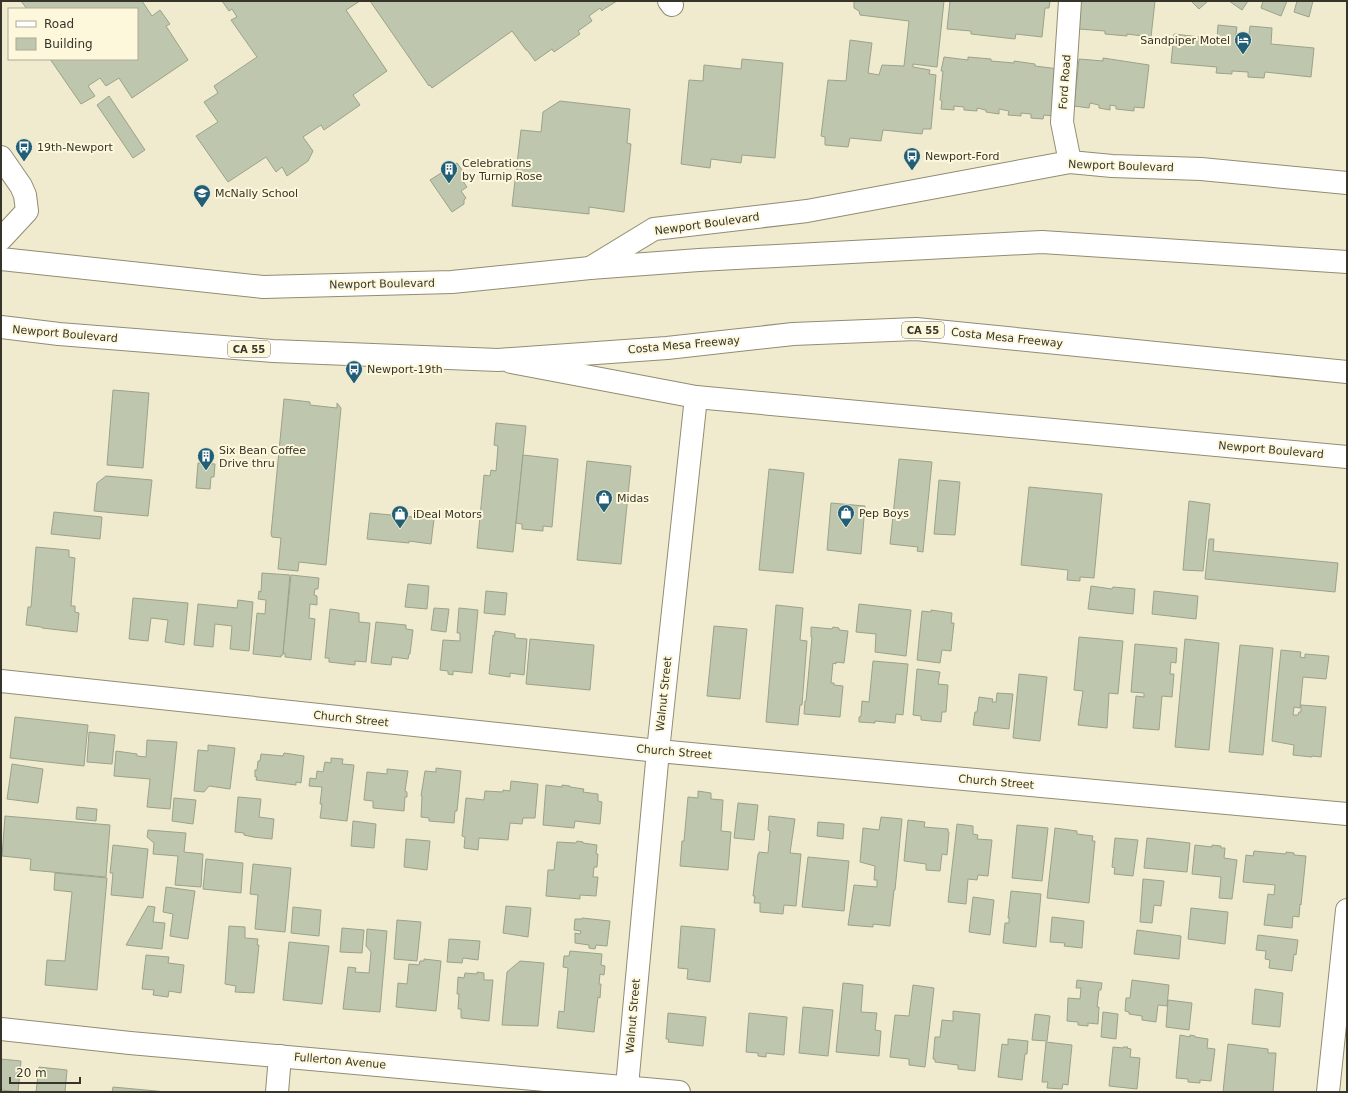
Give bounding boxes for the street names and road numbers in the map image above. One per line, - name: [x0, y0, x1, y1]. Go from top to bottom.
- street label: Ford Road: [1057, 54, 1073, 110]
- street label: Newport Boulevard: [1068, 158, 1174, 174]
- street label: Newport Boulevard: [654, 210, 760, 238]
- street label: Newport Boulevard: [329, 277, 435, 291]
- road number: CA 55: [902, 322, 944, 338]
- street label: Newport Boulevard: [12, 323, 118, 345]
- street label: Costa Mesa Freeway: [950, 326, 1064, 350]
- street label: Costa Mesa Freeway: [627, 334, 741, 356]
- road number: CA 55: [228, 341, 270, 357]
- street label: Newport Boulevard: [1218, 439, 1324, 461]
- street label: Walnut Street: [654, 655, 674, 732]
- street label: Church Street: [313, 709, 390, 729]
- street label: Church Street: [636, 742, 713, 762]
- street label: Church Street: [958, 772, 1035, 792]
- street label: Walnut Street: [623, 977, 643, 1054]
- street label: Fullerton Avenue: [293, 1050, 387, 1072]

